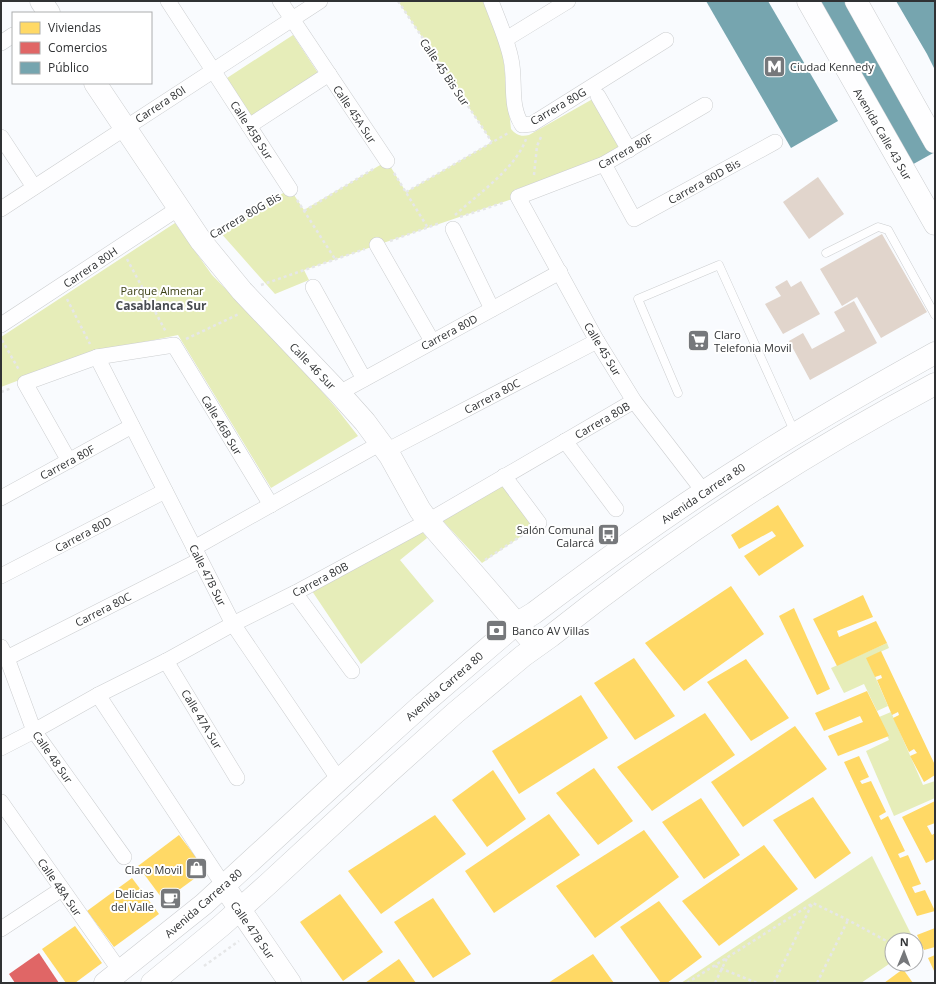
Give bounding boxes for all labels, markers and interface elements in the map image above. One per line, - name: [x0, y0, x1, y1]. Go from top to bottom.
- legend: [12, 12, 152, 84]
- text: Viviendas: [48, 19, 101, 36]
- street label: Calle 45 Bis Sur: [417, 35, 473, 109]
- text: Comercios: [48, 39, 108, 56]
- metro station icon: Ciudad Kennedy: [762, 53, 788, 79]
- text: Público: [48, 59, 89, 76]
- place label: Ciudad Kennedy: [790, 59, 874, 74]
- street label: Carrera 80I: [132, 82, 188, 126]
- street label: Calle 45A Sur: [330, 82, 380, 147]
- street label: Carrera 80G: [527, 84, 589, 128]
- street label: Avenida Calle 43 Sur: [850, 85, 916, 183]
- street label: Calle 45B Sur: [227, 98, 277, 163]
- street label: Carrera 80F: [595, 130, 655, 172]
- street label: Carrera 80D Bis: [665, 155, 743, 207]
- street label: Carrera 80G Bis: [207, 188, 283, 242]
- street label: Carrera 80H: [60, 243, 120, 291]
- park label: Parque Almenar: [120, 283, 204, 298]
- district label: Casablanca Sur: [116, 297, 207, 314]
- street label: Carrera 80D: [418, 311, 480, 353]
- street label: Calle 45 Sur: [581, 319, 625, 379]
- supermarket icon: Claro Telefonia Movil: [685, 327, 711, 353]
- place label: Claro Telefonia Movil: [714, 327, 792, 355]
- street label: Calle 46 Sur: [287, 339, 340, 393]
- street label: Carrera 80C: [461, 375, 523, 417]
- street label: Calle 46B Sur: [198, 392, 246, 458]
- street label: Carrera 80B: [572, 398, 632, 442]
- street label: Carrera 80F: [37, 441, 97, 483]
- street label: Avenida Carrera 80: [658, 459, 748, 527]
- street label: Carrera 80D: [52, 513, 114, 555]
- place label: Salón Comunal Calarcá: [517, 522, 594, 550]
- bus stop icon: Salón Comunal Calarcá: [596, 522, 622, 548]
- street label: Calle 47B Sur: [186, 542, 230, 609]
- street label: Carrera 80B: [289, 558, 351, 600]
- street label: Carrera 80C: [72, 588, 134, 630]
- bank icon: Banco AV Villas: [484, 617, 510, 643]
- place label: Banco AV Villas: [512, 623, 589, 638]
- street label: Avenida Carrera 80: [402, 648, 486, 724]
- street label: Calle 47A Sur: [178, 686, 226, 752]
- street label: Calle 48 Sur: [30, 728, 77, 786]
- street label: Calle 48A Sur: [35, 855, 86, 919]
- shop icon: Claro Movil: [184, 856, 210, 882]
- place label: Claro Movil: [125, 862, 182, 877]
- street label: Avenida Carrera 80: [161, 865, 245, 941]
- place label: Delicias del Valle: [111, 886, 154, 914]
- cafe icon: Delicias del Valle: [157, 886, 183, 912]
- street label: Calle 47B Sur: [228, 898, 279, 962]
- north arrow: [884, 932, 924, 972]
- text: N: [900, 934, 909, 949]

